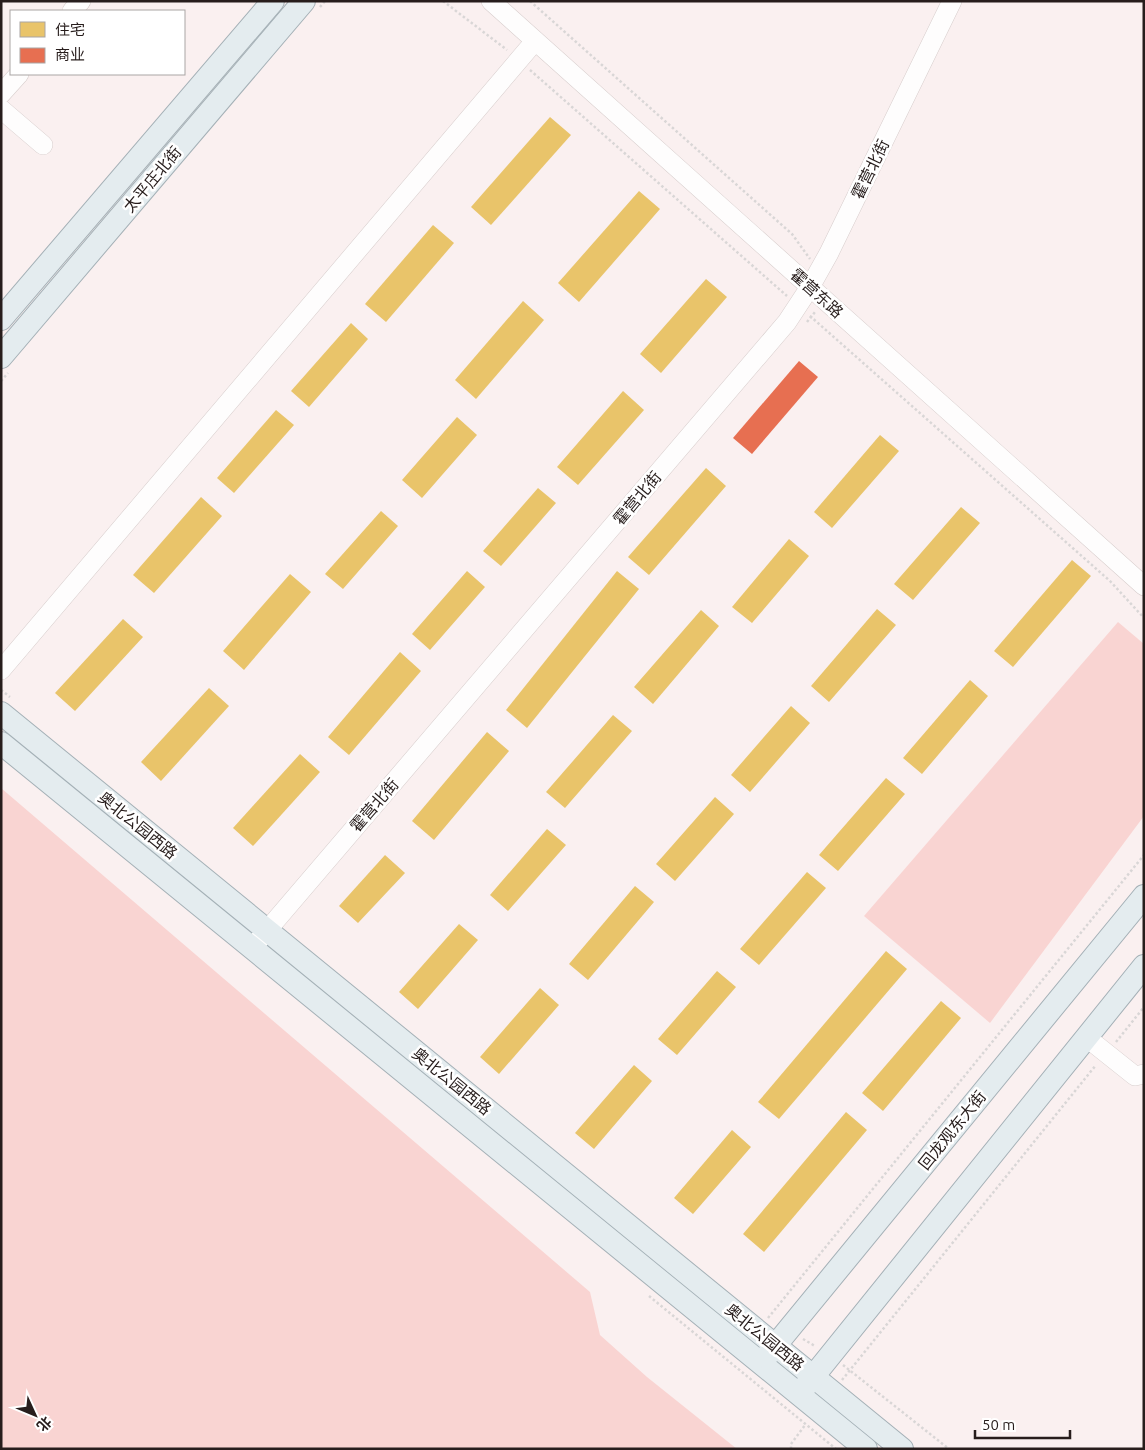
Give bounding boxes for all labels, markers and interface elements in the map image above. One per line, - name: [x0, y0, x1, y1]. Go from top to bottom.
- legend: [10, 10, 185, 75]
- text: 住宅: [55, 21, 85, 38]
- text: 商业: [55, 46, 85, 63]
- street label: 霍营北街: [848, 136, 892, 202]
- street label: 太平庄北街: [119, 143, 185, 215]
- street label: 霍营东路: [787, 265, 847, 321]
- street label: 霍营北街: [610, 468, 664, 528]
- street label: 霍营北街: [346, 775, 402, 835]
- street label: 奥北公园西路: [95, 788, 181, 862]
- street label: 奥北公园西路: [409, 1044, 495, 1118]
- street label: 回龙观东大街: [915, 1087, 989, 1173]
- street label: 奥北公园西路: [722, 1300, 808, 1374]
- north arrow: [10, 1390, 60, 1440]
- scale bar: [975, 1408, 1070, 1440]
- text: 北: [34, 1413, 55, 1435]
- text: 50 m: [982, 1416, 1015, 1433]

